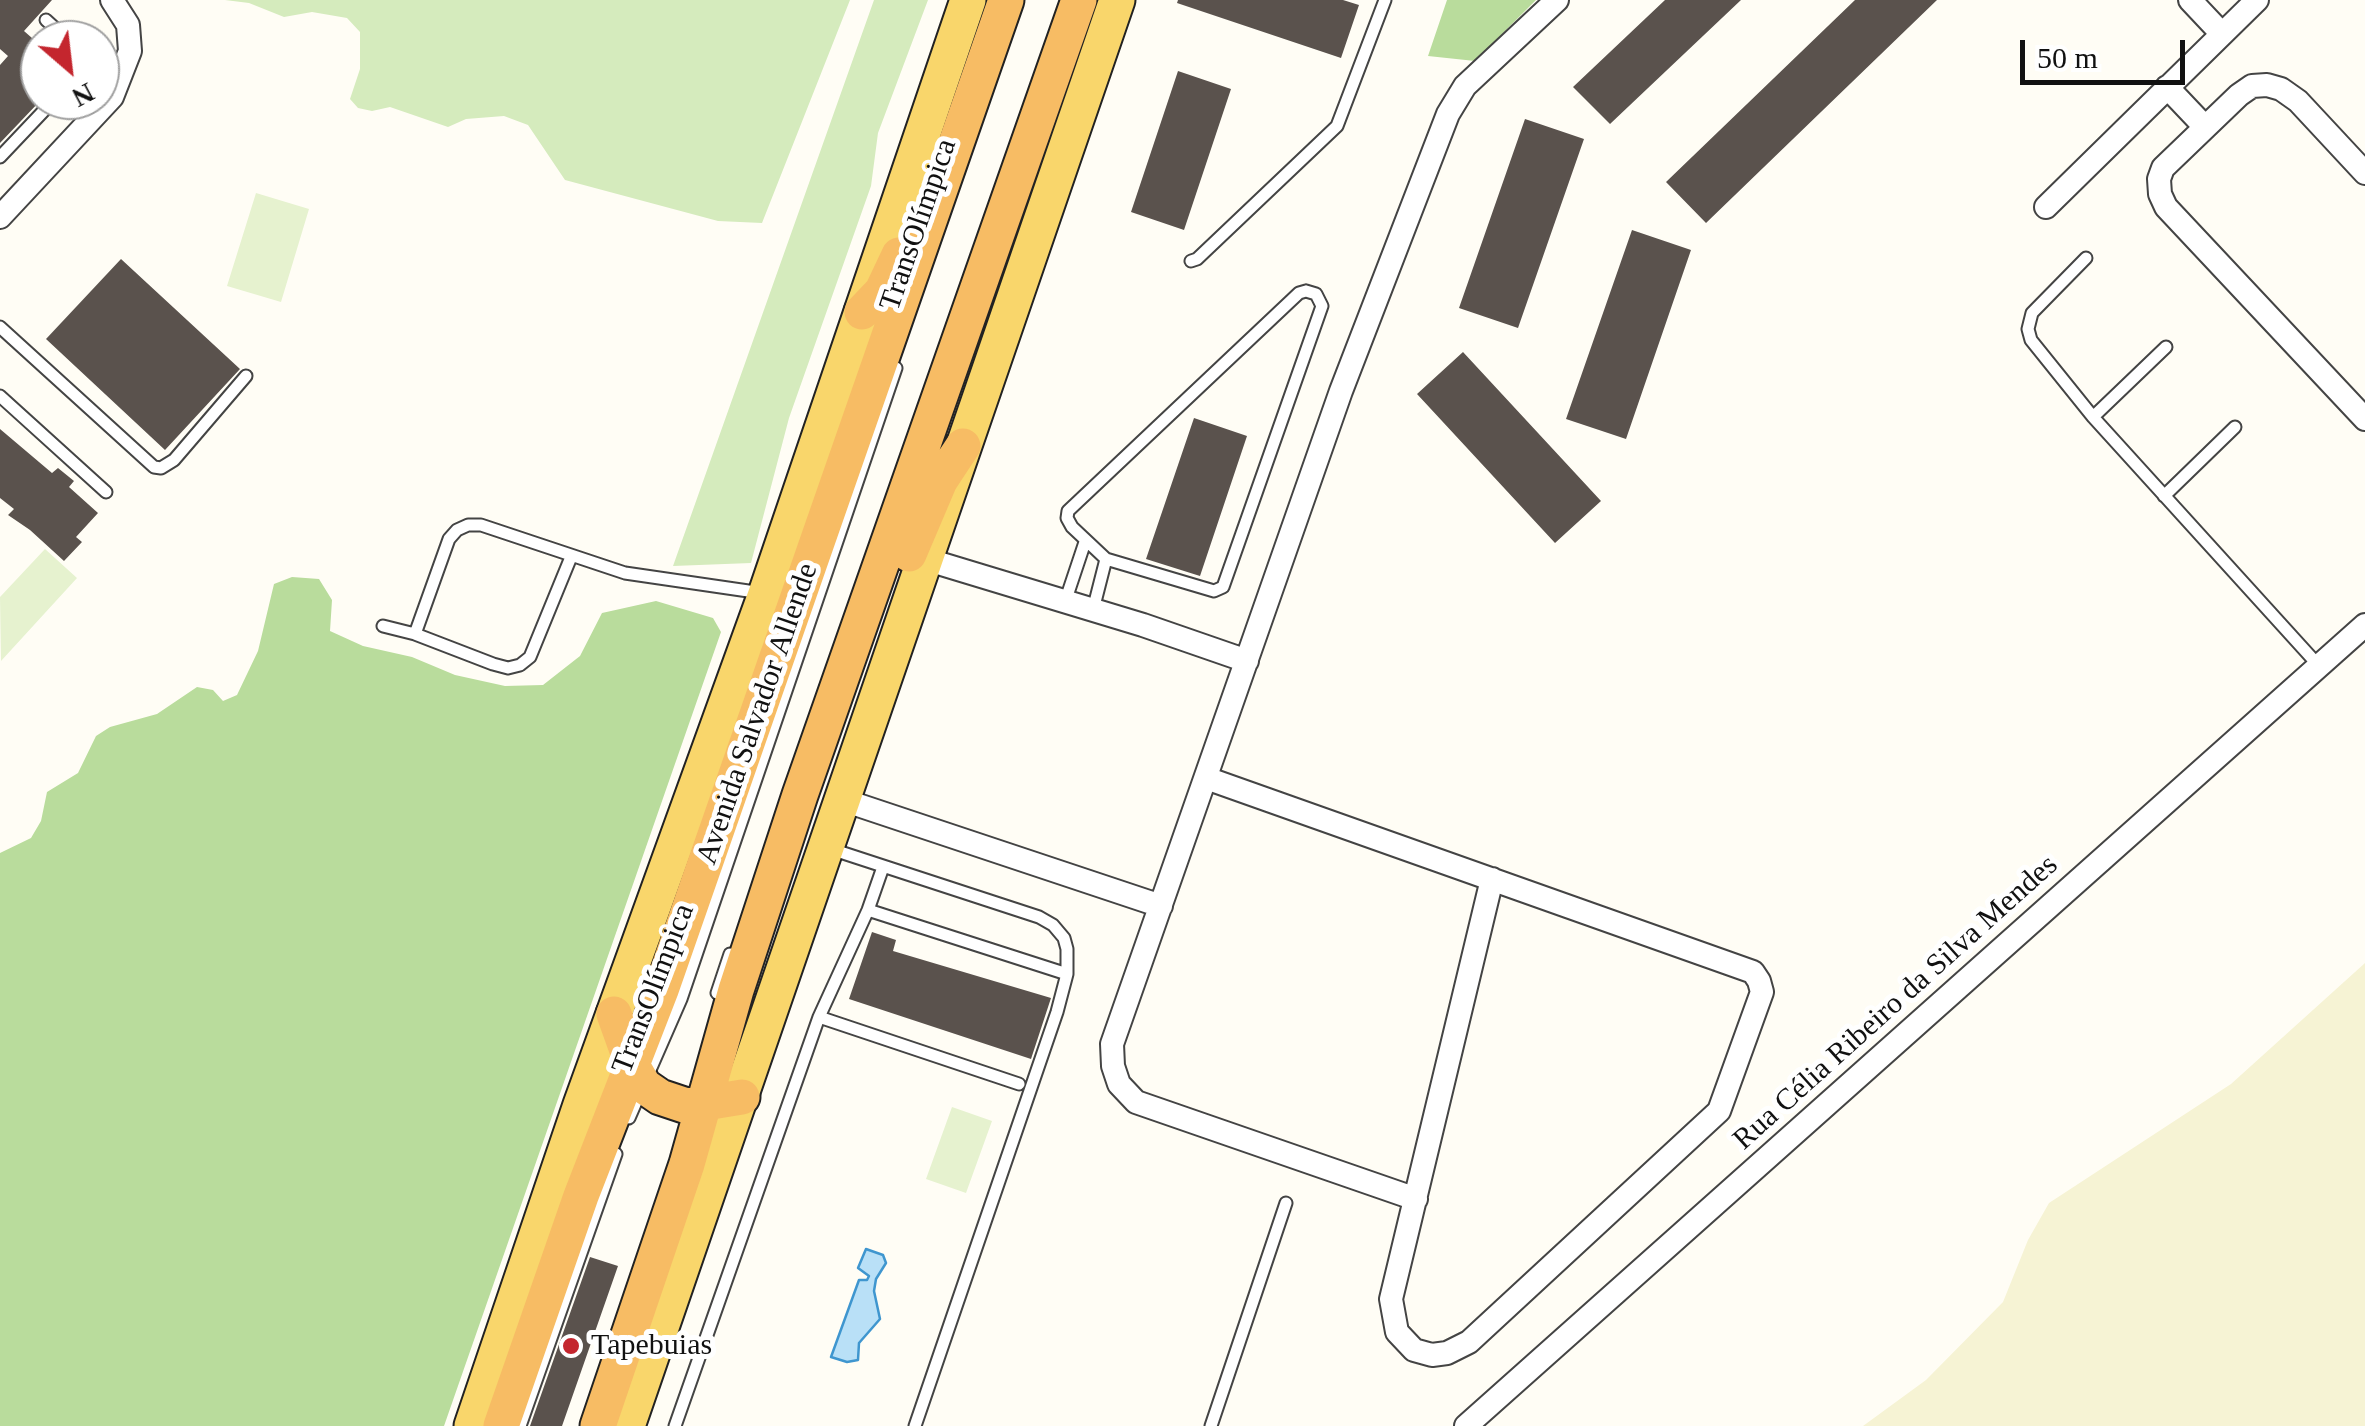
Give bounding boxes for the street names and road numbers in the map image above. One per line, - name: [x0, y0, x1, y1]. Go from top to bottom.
- street label: TransOlímpica: [873, 135, 965, 315]
- street label: Avenida Salvador Allende: [690, 559, 826, 869]
- street label: Rua Célia Ribeiro da Silva Mendes: [1726, 848, 2066, 1158]
- street label: TransOlímpica: [605, 899, 703, 1079]

